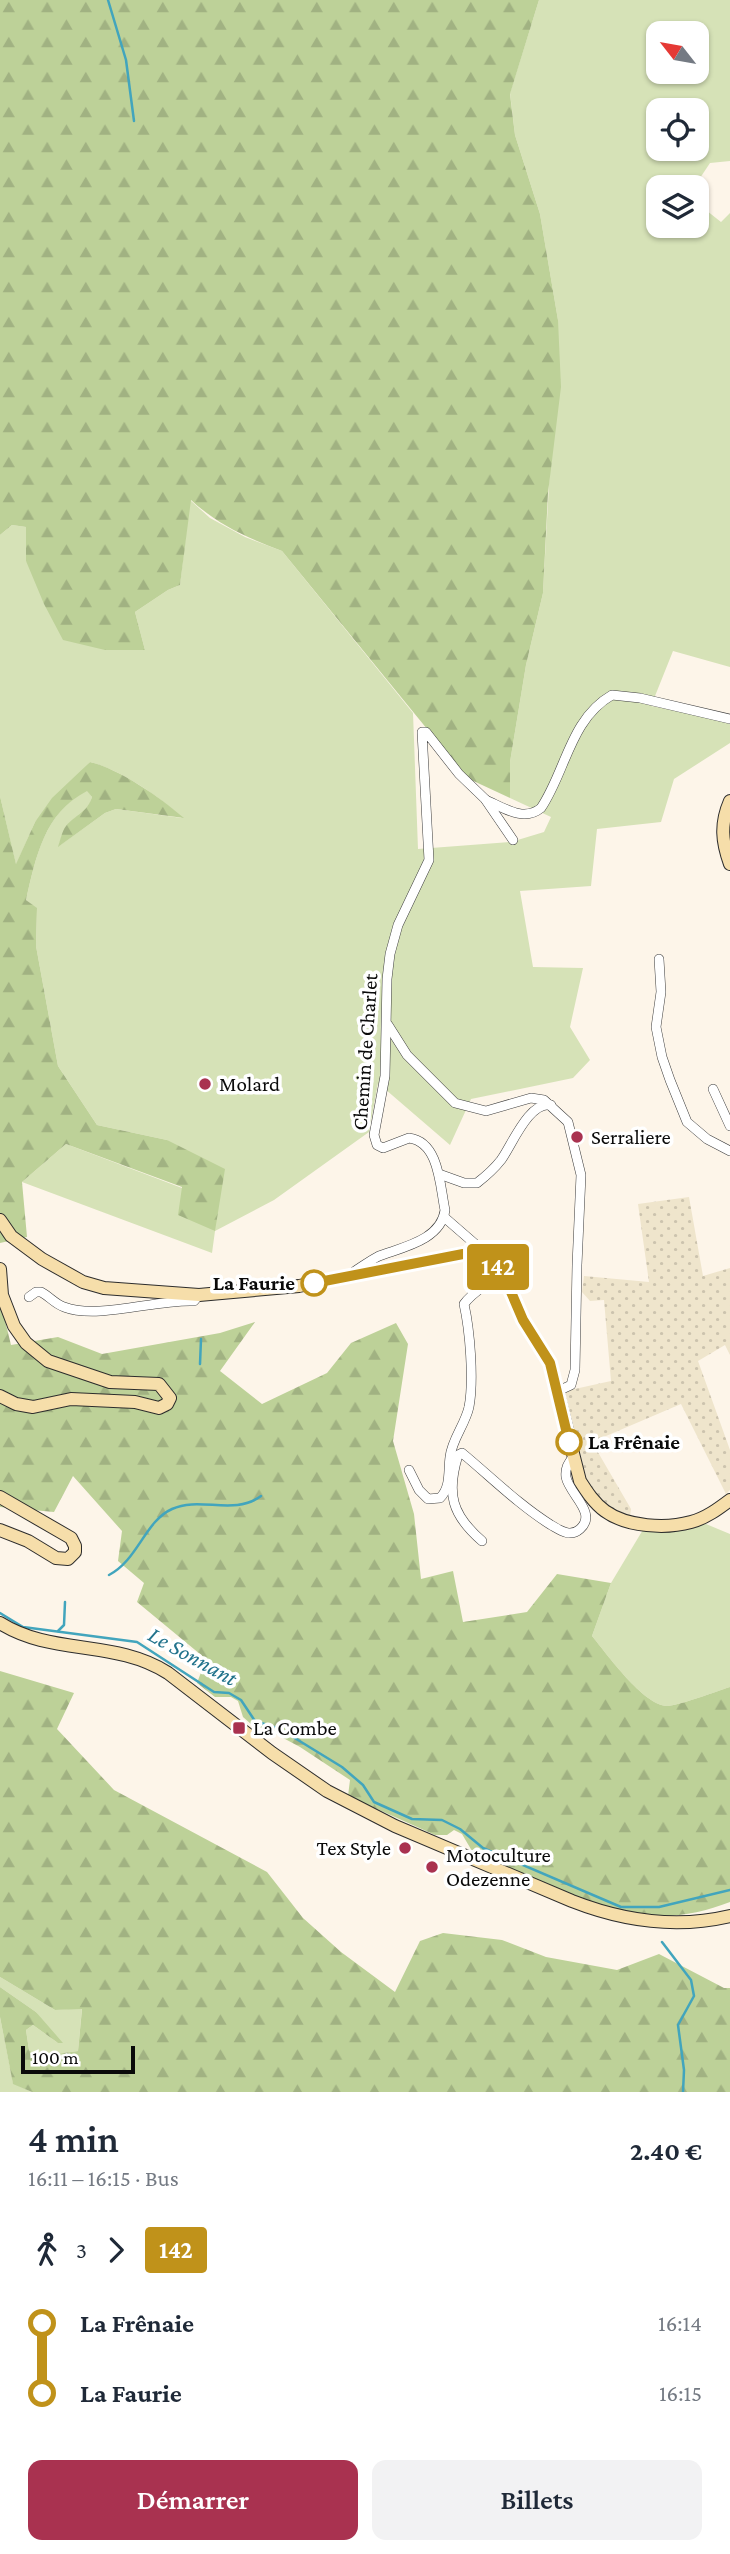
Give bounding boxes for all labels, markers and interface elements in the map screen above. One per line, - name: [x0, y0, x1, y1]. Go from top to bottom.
- north arrow: [646, 21, 709, 84]
- map controls: [646, 21, 709, 238]
- button: locate: [646, 98, 709, 161]
- button: layers: [646, 175, 709, 238]
- street label: Chemin de Charlet: [348, 972, 383, 1131]
- place label: Molard: [219, 1072, 280, 1096]
- marker: Molard: [197, 1076, 213, 1092]
- place label: Serraliere: [591, 1125, 671, 1149]
- marker: Serraliere: [569, 1129, 585, 1145]
- line badge: 142: [458, 1244, 538, 1290]
- text: 142: [481, 1253, 515, 1280]
- marker: La Faurie: [301, 1270, 327, 1296]
- place label: La Faurie: [213, 1271, 295, 1295]
- marker: La Frênaie: [556, 1429, 582, 1455]
- place label: La Frênaie: [588, 1430, 680, 1454]
- water label: Le Sonnant: [144, 1621, 243, 1692]
- place label: La Combe: [253, 1716, 337, 1740]
- marker: La Combe: [231, 1720, 247, 1736]
- place label: Tex Style: [317, 1836, 391, 1860]
- marker: Tex Style: [397, 1840, 413, 1856]
- place label: Motoculture Odezenne: [446, 1843, 551, 1891]
- marker: Motoculture Odezenne: [424, 1859, 440, 1875]
- scale bar: [21, 2043, 135, 2075]
- text: 100 m: [32, 2047, 79, 2068]
- text: 4 min: [28, 2118, 119, 2160]
- text: 2.40 €: [630, 2137, 702, 2166]
- text: 16:11 – 16:15 · Bus: [28, 2165, 179, 2191]
- icon: walk: [28, 2231, 66, 2269]
- icon: forward: [97, 2231, 135, 2269]
- text: 142: [159, 2236, 193, 2263]
- text: 3: [76, 2237, 87, 2263]
- text: La Frênaie: [80, 2309, 194, 2338]
- text: 16:14: [658, 2310, 702, 2336]
- text: La Faurie: [80, 2379, 182, 2408]
- text: 16:15: [659, 2380, 702, 2406]
- button: Démarrer: [28, 2460, 358, 2540]
- button: Billets: [372, 2460, 702, 2540]

